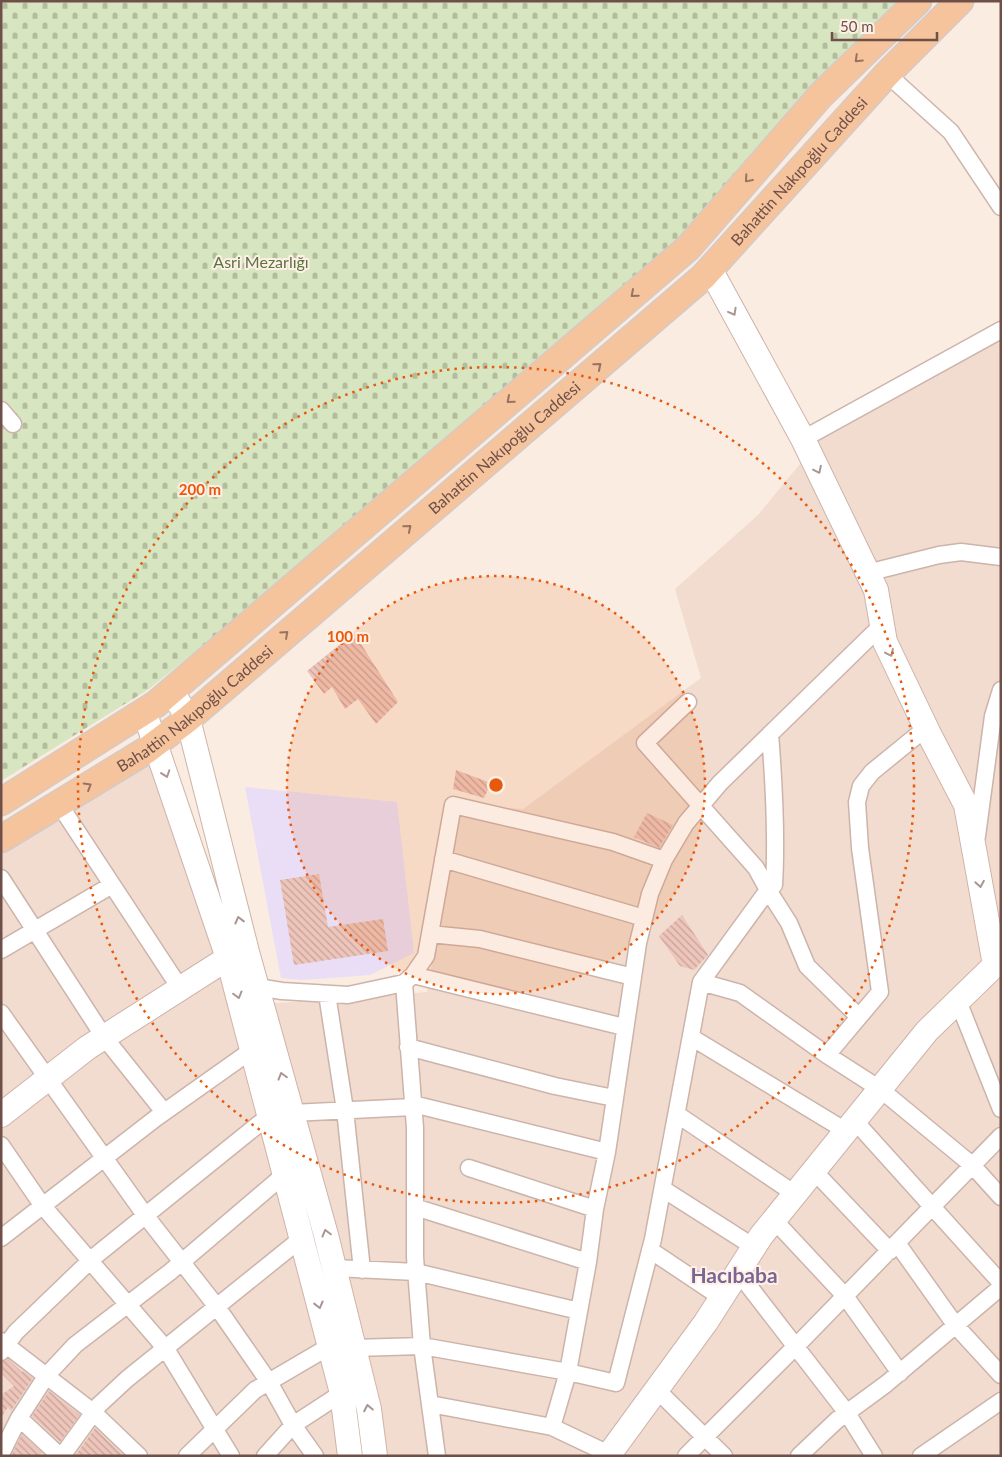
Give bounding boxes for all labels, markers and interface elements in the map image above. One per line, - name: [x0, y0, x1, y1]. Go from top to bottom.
- scale bar: [832, 10, 937, 42]
- text: 50 m: [840, 17, 874, 35]
- one-way arrow: [854, 53, 863, 62]
- street label: Bahattin Nakıpoğlu Caddesi: [727, 93, 871, 249]
- one-way arrow: [744, 173, 753, 182]
- park label: Asri Mezarlığı: [213, 252, 309, 271]
- one-way arrow: [630, 288, 639, 297]
- one-way arrow: [727, 307, 737, 316]
- one-way arrow: [593, 363, 602, 372]
- street label: Bahattin Nakıpoğlu Caddesi: [424, 377, 584, 518]
- one-way arrow: [507, 394, 516, 403]
- one-way arrow: [812, 465, 822, 474]
- text: 200 m: [179, 480, 221, 498]
- one-way arrow: [403, 525, 412, 534]
- text: 100 m: [327, 627, 369, 645]
- one-way arrow: [280, 631, 289, 640]
- street label: Bahattin Nakıpoğlu Caddesi: [113, 641, 276, 775]
- one-way arrow: [884, 648, 895, 657]
- one-way arrow: [160, 769, 170, 778]
- centre of rings: [487, 776, 505, 794]
- one-way arrow: [82, 783, 91, 793]
- one-way arrow: [975, 880, 985, 888]
- one-way arrow: [234, 916, 244, 924]
- one-way arrow: [232, 991, 242, 999]
- one-way arrow: [277, 1073, 287, 1081]
- one-way arrow: [321, 1229, 331, 1237]
- district label: Hacıbaba: [690, 1262, 778, 1287]
- one-way arrow: [313, 1300, 324, 1309]
- one-way arrow: [364, 1403, 374, 1412]

